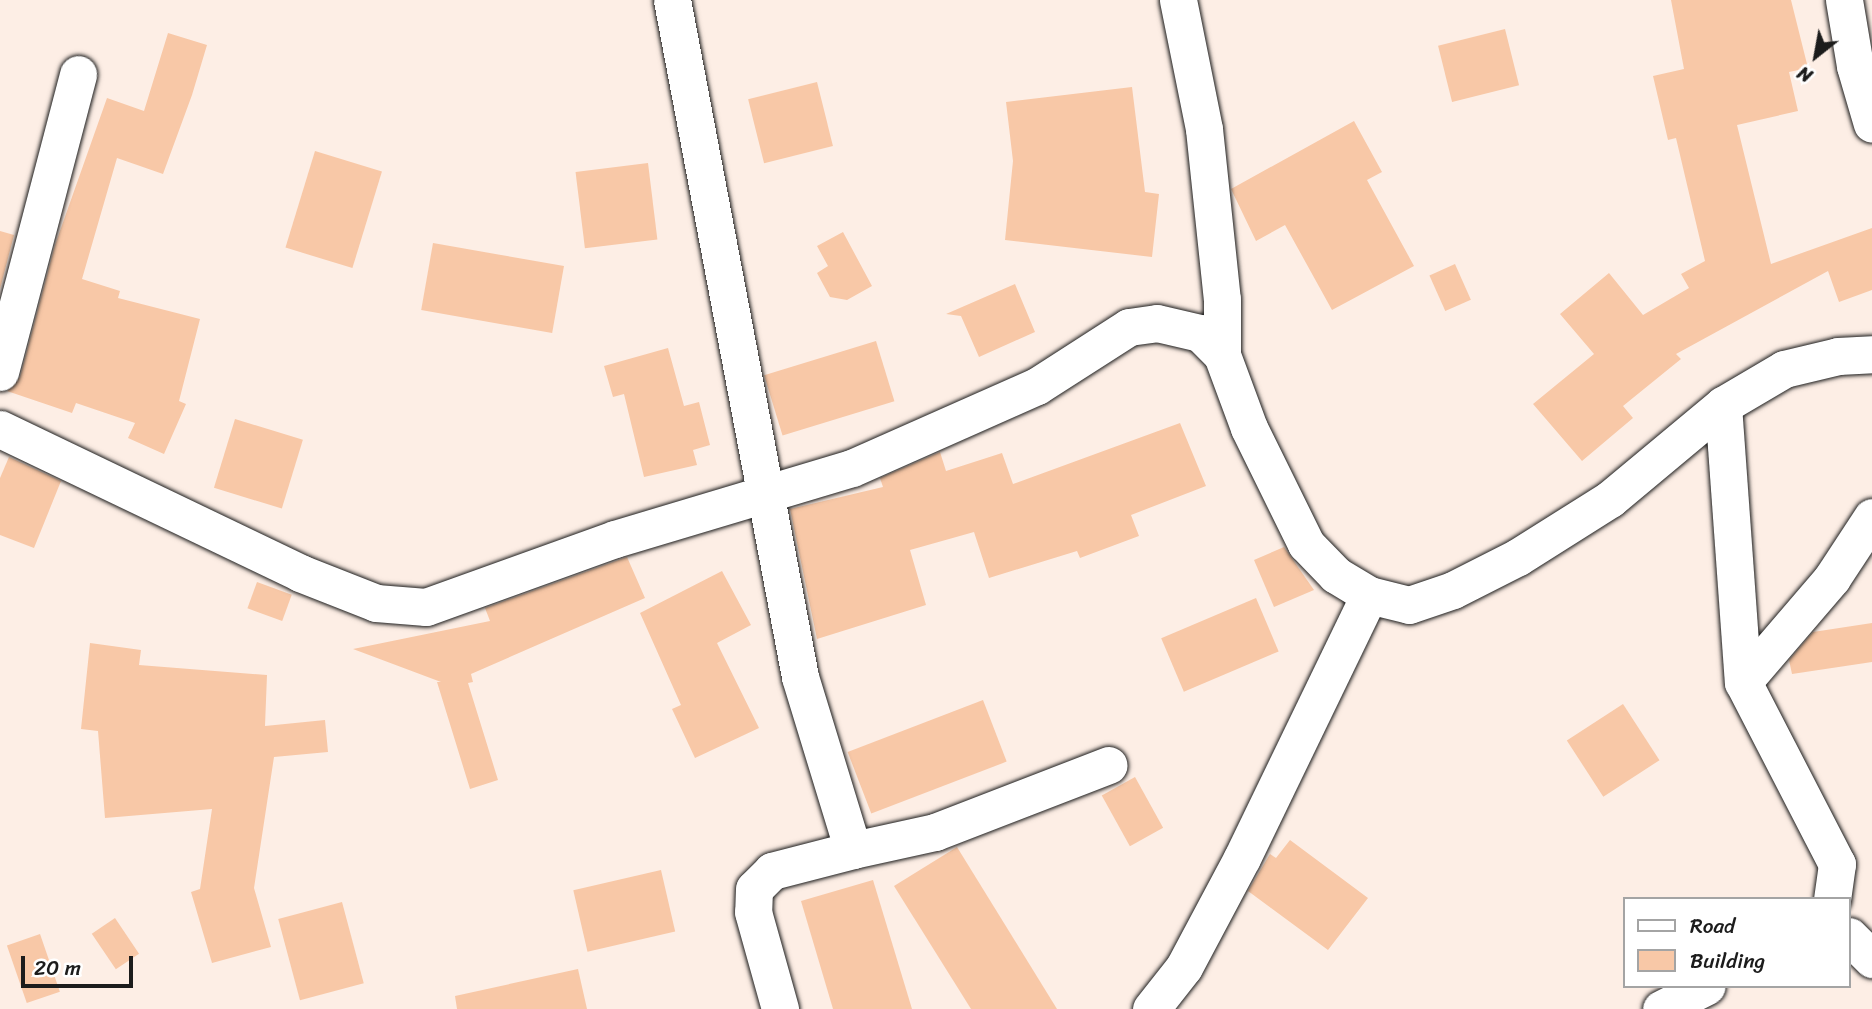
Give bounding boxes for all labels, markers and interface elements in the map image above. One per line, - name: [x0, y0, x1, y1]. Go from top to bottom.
- north arrow: [1781, 21, 1851, 91]
- text: N: [1791, 57, 1819, 92]
- legend: [1624, 897, 1851, 988]
- text: Road: [1690, 907, 1735, 945]
- scale bar: [24, 942, 136, 986]
- text: Building: [1690, 942, 1765, 980]
- text: 20 m: [34, 949, 81, 987]

